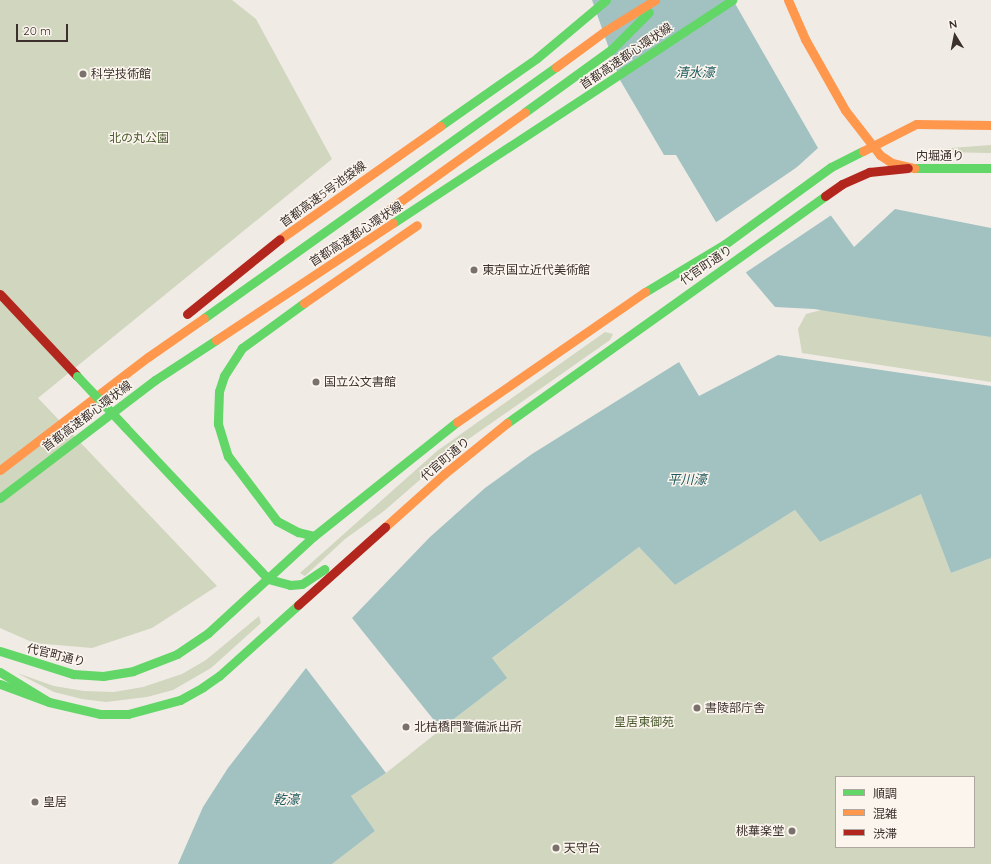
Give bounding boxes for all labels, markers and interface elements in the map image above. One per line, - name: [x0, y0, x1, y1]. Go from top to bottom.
- scale bar: [18, 16, 70, 42]
- north arrow: [935, 16, 975, 56]
- text: N: [948, 17, 958, 32]
- street label: 首都高速都心環状線: [577, 20, 675, 92]
- text: 20 m: [23, 23, 51, 38]
- water label: 清水濠: [676, 64, 714, 80]
- place label: 科学技術館: [91, 67, 151, 81]
- marker: 科学技術館: [78, 69, 88, 79]
- park label: 北の丸公園: [109, 131, 169, 145]
- street label: 内堀通り: [916, 149, 964, 163]
- street label: 首都高速5号池袋線: [277, 158, 369, 230]
- street label: 首都高速都心環状線: [307, 199, 405, 269]
- street label: 代官町通り: [677, 242, 735, 288]
- place label: 東京国立近代美術館: [482, 263, 590, 277]
- marker: 東京国立近代美術館: [469, 265, 479, 275]
- place label: 国立公文書館: [324, 375, 396, 389]
- marker: 国立公文書館: [311, 377, 321, 387]
- street label: 首都高速都心環状線: [40, 378, 134, 454]
- street label: 代官町通り: [417, 434, 473, 484]
- water label: 平川濠: [668, 471, 706, 487]
- street label: 代官町通り: [25, 641, 87, 669]
- place label: 書陵部庁舎: [705, 701, 765, 715]
- marker: 書陵部庁舎: [692, 703, 702, 713]
- park label: 皇居東御苑: [614, 715, 674, 729]
- place label: 北桔橋門警備派出所: [414, 720, 522, 734]
- marker: 北桔橋門警備派出所: [401, 722, 411, 732]
- legend: [835, 776, 975, 848]
- text: 順調: [873, 786, 897, 801]
- water label: 乾濠: [273, 791, 299, 807]
- place label: 皇居: [43, 795, 67, 809]
- marker: 皇居: [30, 797, 40, 807]
- text: 混雑: [873, 806, 897, 821]
- place label: 桃華楽堂: [736, 824, 784, 838]
- marker: 桃華楽堂: [787, 826, 797, 836]
- text: 渋滞: [873, 826, 897, 841]
- place label: 天守台: [564, 841, 600, 855]
- marker: 天守台: [551, 843, 561, 853]

